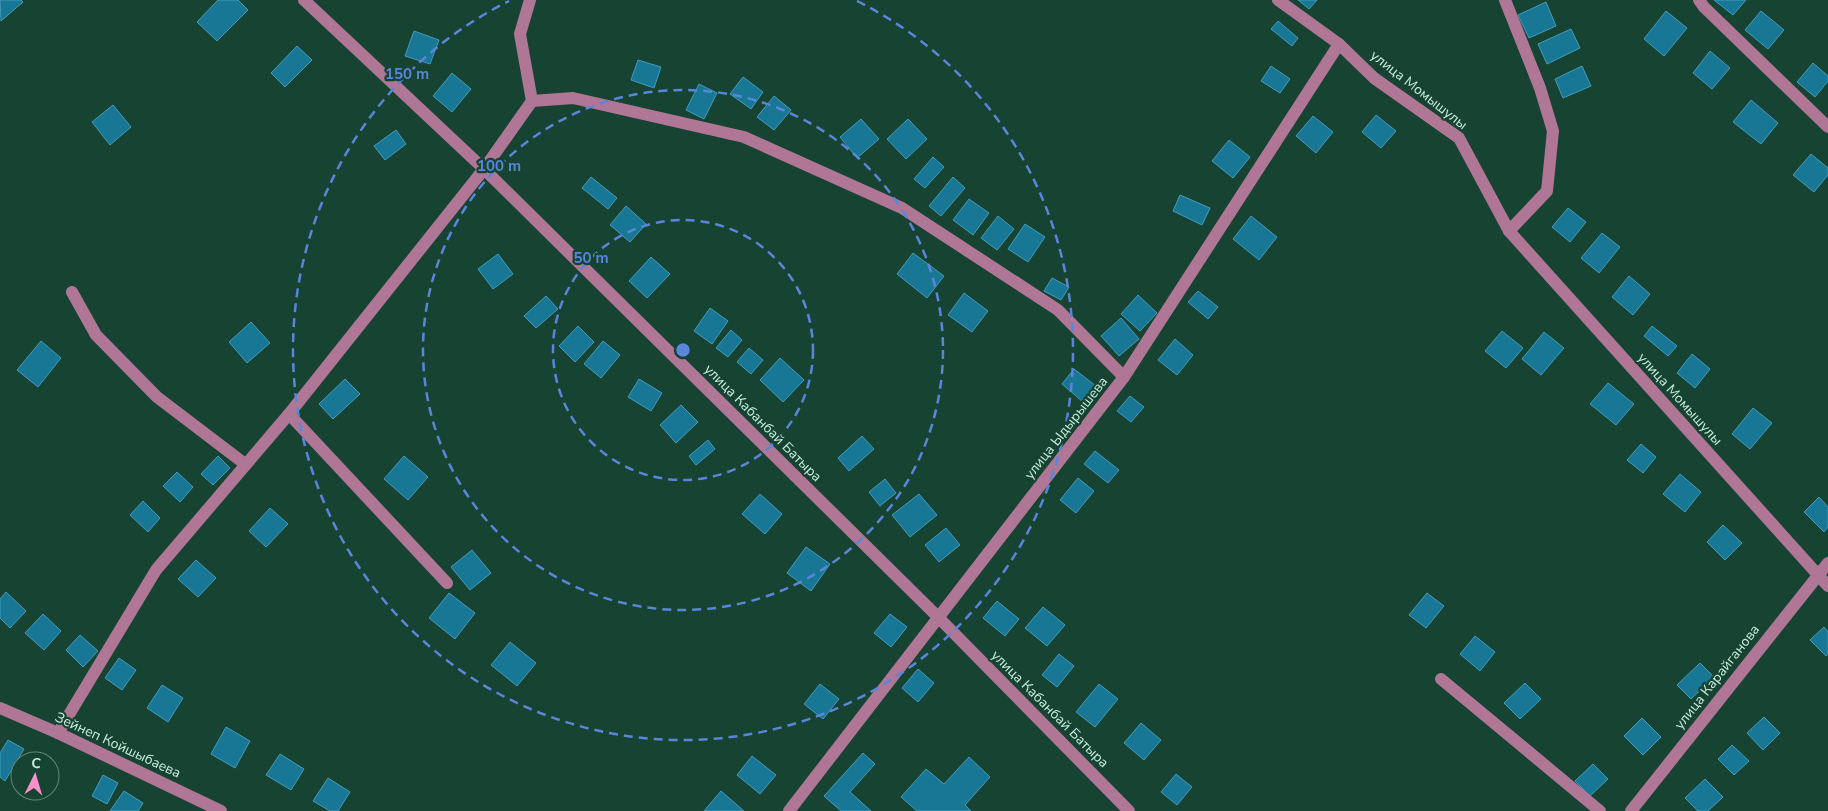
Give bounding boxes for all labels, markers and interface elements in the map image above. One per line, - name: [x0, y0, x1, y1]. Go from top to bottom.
- street label: улица Момышулы: [1367, 46, 1471, 134]
- text: 150 m: [385, 64, 429, 84]
- text: 100 m: [477, 156, 521, 176]
- text: 50 m: [573, 248, 609, 268]
- centre of rings: [674, 341, 692, 359]
- street label: улица Момышулы: [1633, 349, 1727, 449]
- street label: улица Кабанбай Батыра: [700, 360, 826, 486]
- street label: улица Ыдырышева: [1020, 373, 1112, 483]
- street label: улица Карайганова: [1670, 621, 1764, 733]
- street label: улица Кабанбай Батыра: [987, 646, 1113, 772]
- street label: Зейнеп Койшыбаева: [52, 707, 184, 783]
- north arrow: [10, 751, 60, 801]
- text: С: [31, 754, 42, 773]

